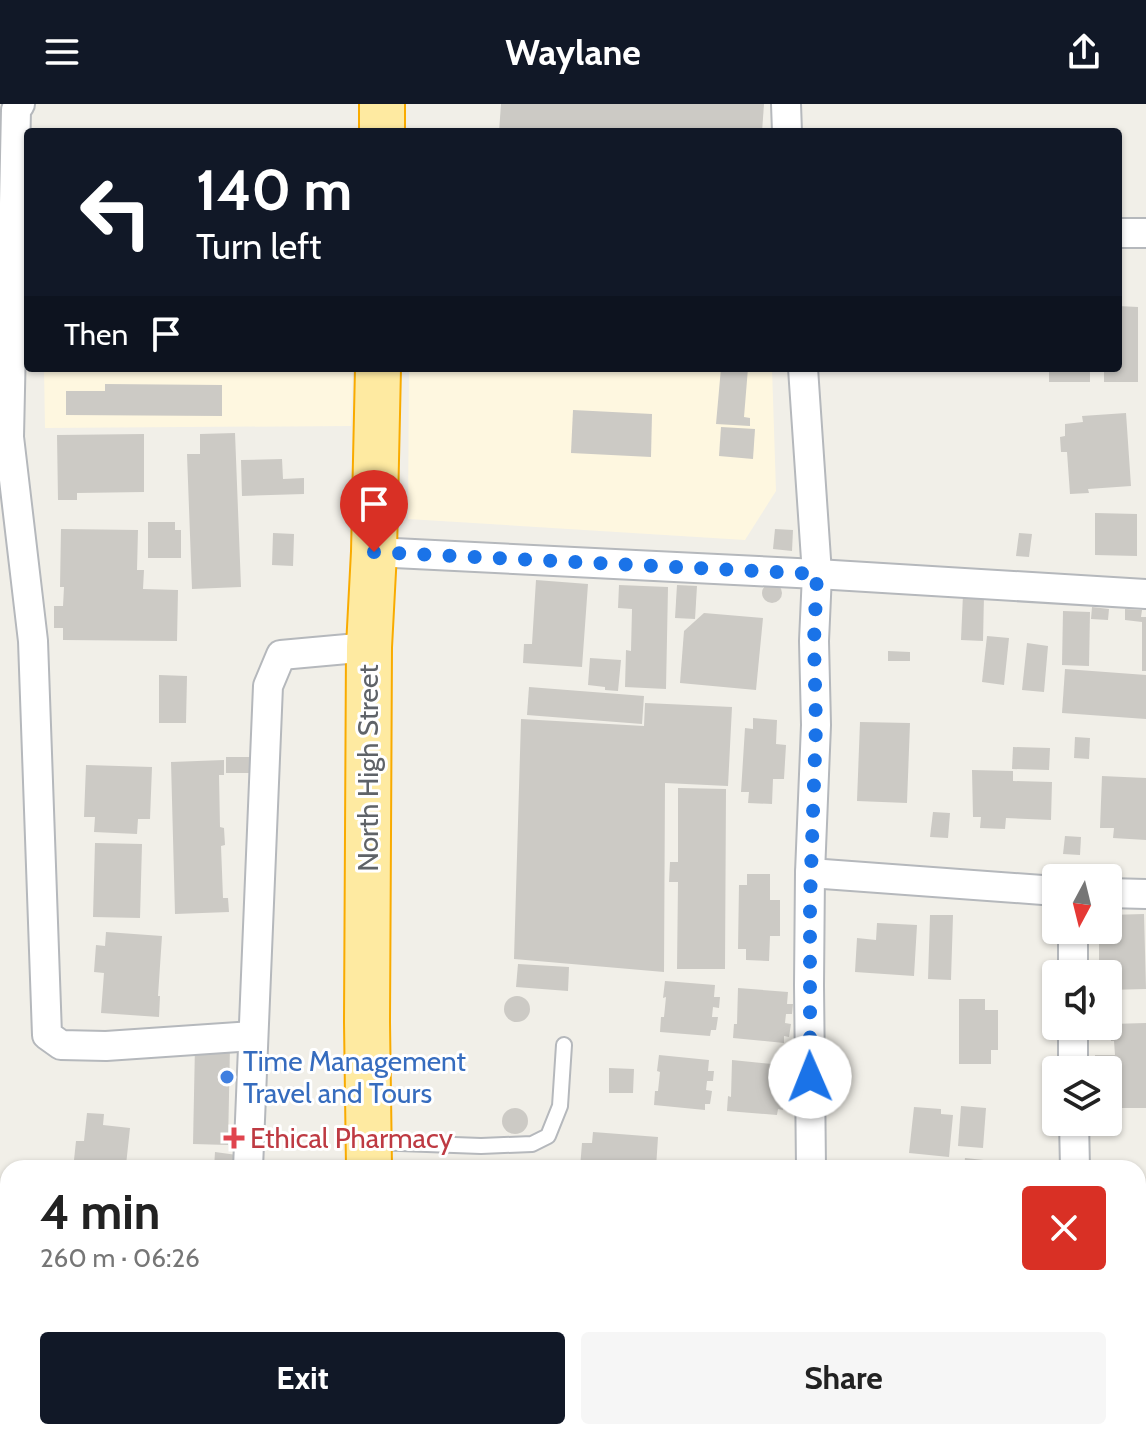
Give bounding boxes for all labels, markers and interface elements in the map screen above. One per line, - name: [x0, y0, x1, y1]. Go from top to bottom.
- icon: menu: [40, 30, 84, 74]
- text: Waylane: [505, 30, 641, 74]
- icon: share: [1062, 30, 1106, 74]
- text: 140 m: [196, 156, 352, 224]
- icon: left: [64, 160, 168, 264]
- text: Turn left: [196, 224, 321, 268]
- icon: arrive: [144, 312, 188, 356]
- text: Then: [64, 316, 128, 353]
- pin: [340, 470, 408, 552]
- icon: arrive: [352, 482, 396, 526]
- street label: North High Street: [351, 664, 385, 872]
- north arrow: [1042, 864, 1122, 944]
- map controls: [1042, 864, 1122, 1136]
- button: sound: [1042, 960, 1122, 1040]
- position arrow: [768, 1035, 852, 1119]
- place label: Time Management Travel and Tours: [243, 1044, 466, 1110]
- button: layers: [1042, 1056, 1122, 1136]
- marker: Time Management Travel and Tours: [218, 1068, 236, 1086]
- place label: Ethical Pharmacy: [250, 1121, 453, 1155]
- marker: Ethical Pharmacy: [225, 1129, 243, 1147]
- text: 4 min: [40, 1183, 160, 1241]
- button: close: [1022, 1186, 1106, 1270]
- text: 260 m · 06:26: [40, 1242, 200, 1274]
- button: Exit: [40, 1332, 565, 1424]
- button: Share: [581, 1332, 1106, 1424]

